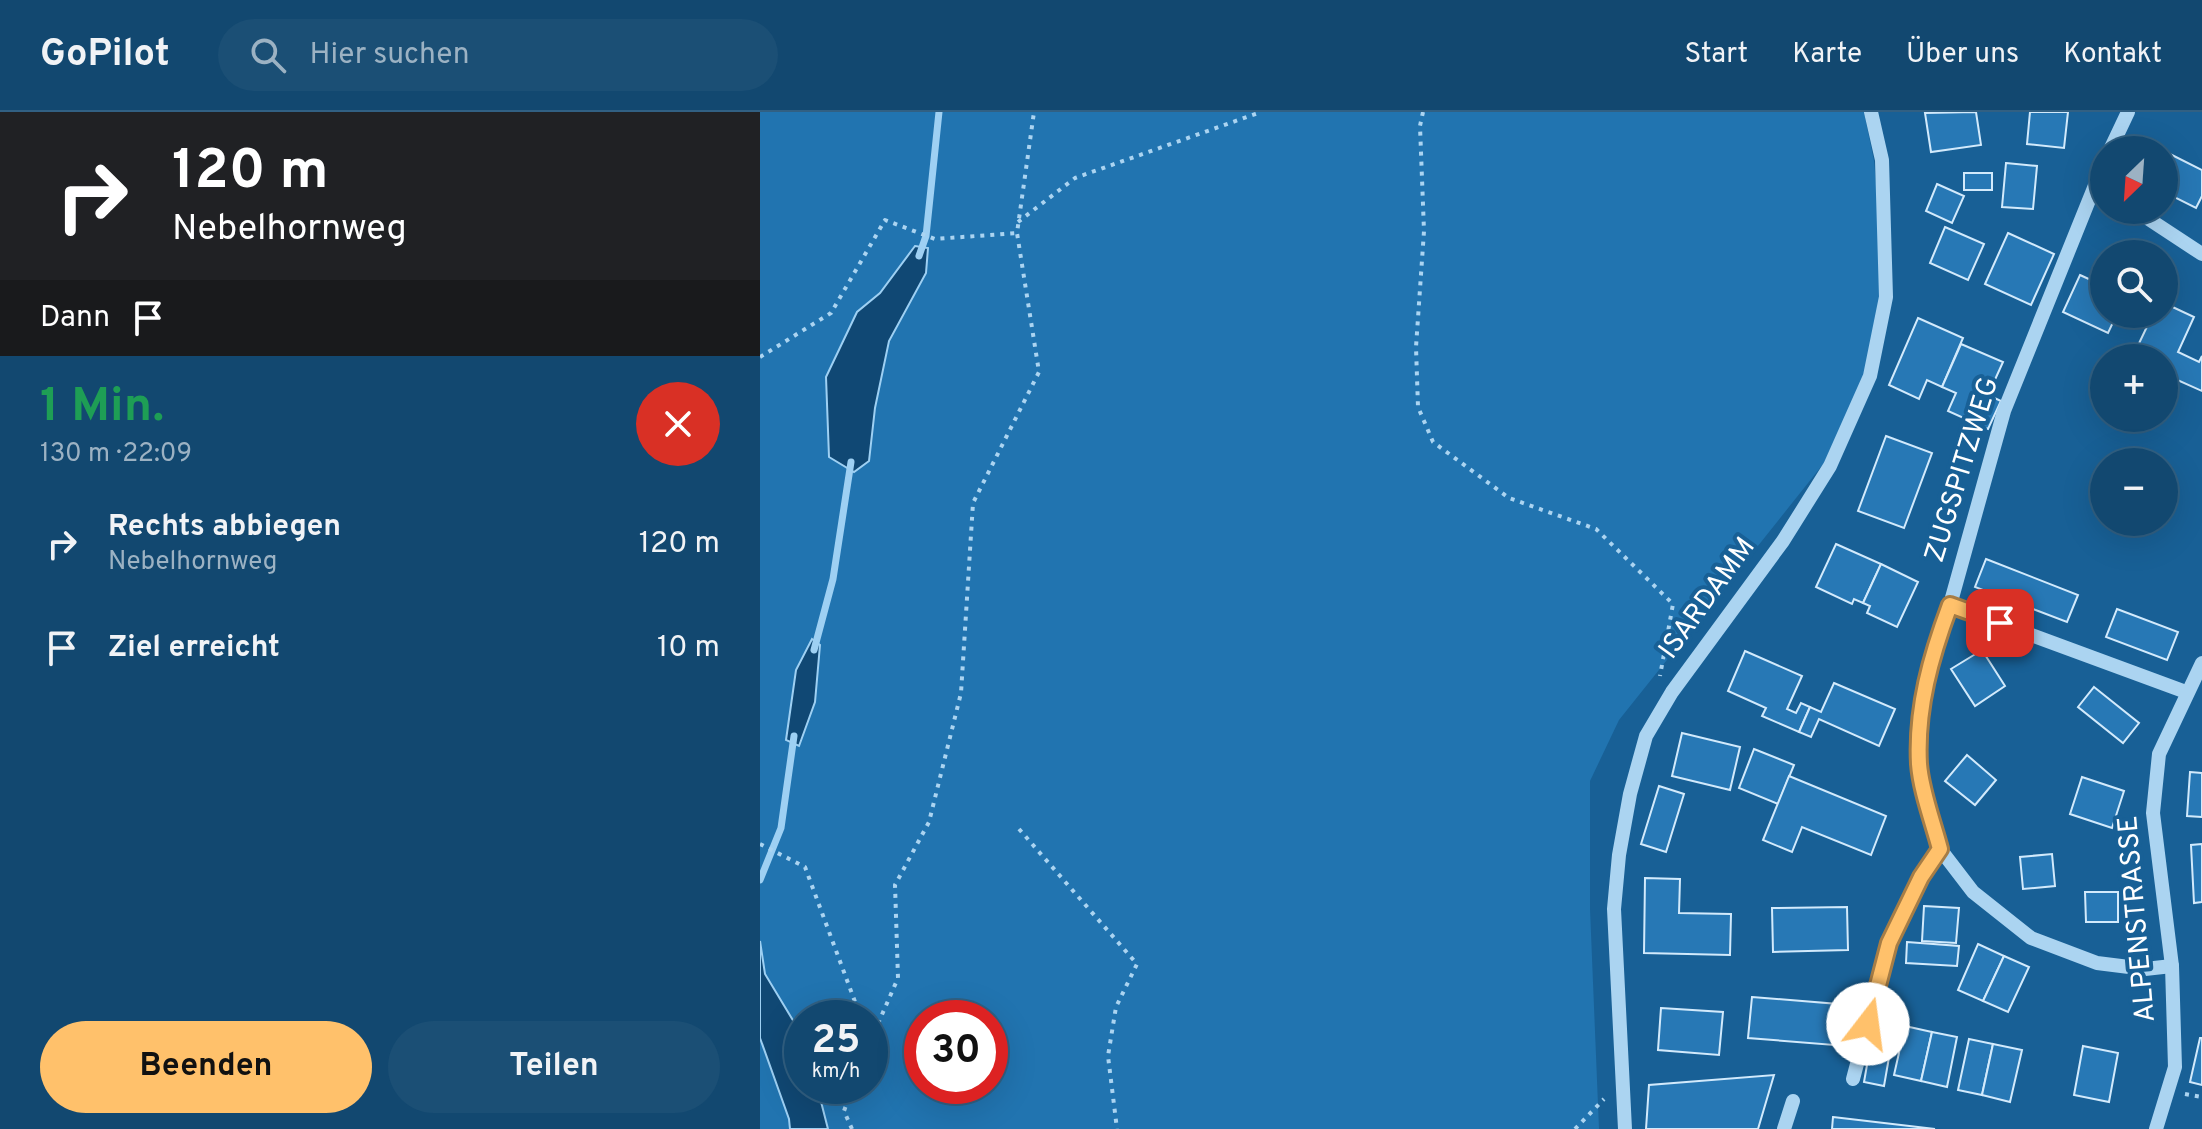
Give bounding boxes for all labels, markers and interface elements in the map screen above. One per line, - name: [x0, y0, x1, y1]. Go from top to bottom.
- search box: [218, 19, 778, 91]
- text: GoPilot: [40, 31, 170, 80]
- icon: search: [246, 33, 290, 77]
- text: Hier suchen: [310, 37, 470, 74]
- text: Start: [1684, 37, 1748, 73]
- text: Karte: [1792, 37, 1862, 73]
- text: Über uns: [1906, 37, 2019, 73]
- text: Kontakt: [2063, 37, 2162, 73]
- north arrow: [2090, 136, 2178, 224]
- map controls: [2090, 136, 2178, 536]
- text: 120 m: [172, 138, 329, 208]
- icon: right: [40, 144, 144, 248]
- text: Nebelhornweg: [172, 207, 407, 253]
- button: search: [2090, 240, 2178, 328]
- icon: arrive: [126, 296, 170, 340]
- text: Dann: [40, 300, 110, 337]
- button: +: [2090, 344, 2178, 432]
- street label: ZUGSPITZWEG: [1918, 373, 2008, 567]
- text: 1 Min.: [40, 378, 164, 438]
- button: close: [636, 382, 720, 466]
- text: 130 m · 22:09: [40, 438, 192, 471]
- button: −: [2090, 448, 2178, 536]
- text: Rechts abbiegen: [108, 509, 341, 546]
- icon: right: [40, 522, 84, 566]
- text: 120 m: [639, 526, 720, 563]
- street label: ISARDAMM: [1652, 531, 1764, 667]
- text: Nebelhornweg: [108, 546, 277, 579]
- pin: [1966, 589, 2034, 657]
- icon: arrive: [1978, 601, 2022, 645]
- icon: arrive: [40, 626, 84, 670]
- text: Ziel erreicht: [108, 630, 280, 667]
- text: 10 m: [657, 630, 720, 667]
- street label: ALPENSTRASSE: [2111, 814, 2165, 1024]
- position arrow: [1826, 982, 1910, 1066]
- speed limit sign: 30: [904, 1000, 1008, 1104]
- text: 25: [812, 1017, 860, 1067]
- button: Beenden: [40, 1021, 372, 1113]
- button: Teilen: [388, 1021, 720, 1113]
- text: km/h: [812, 1059, 860, 1085]

